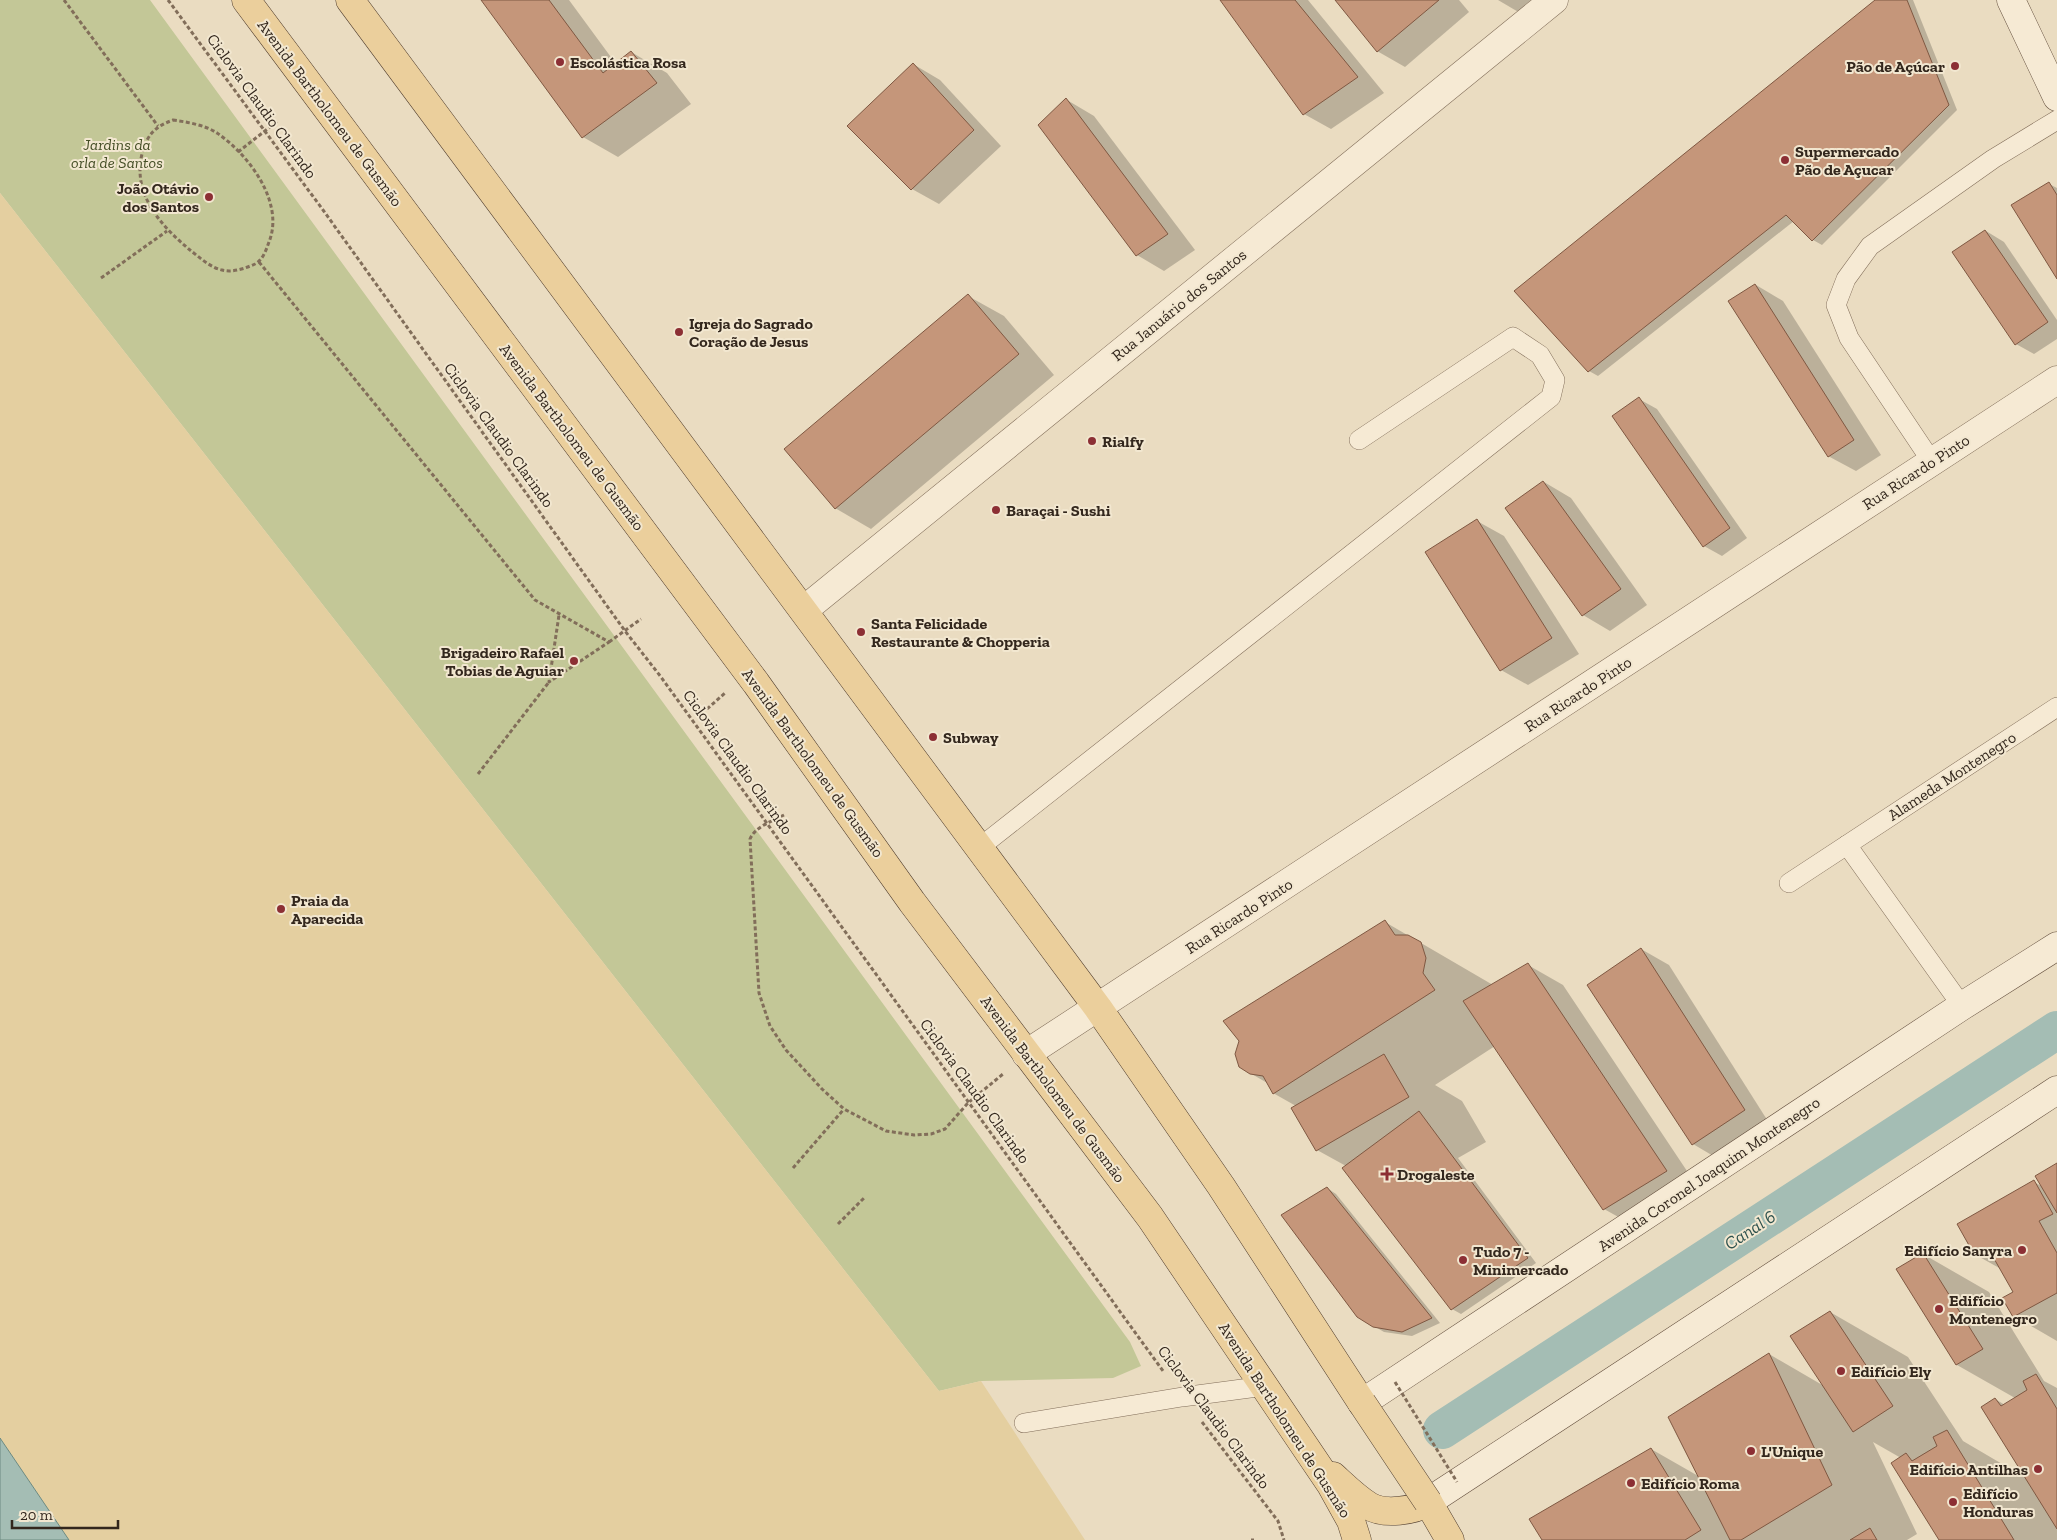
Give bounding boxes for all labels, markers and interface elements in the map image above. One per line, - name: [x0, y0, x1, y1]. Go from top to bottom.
- street label: Avenida Bartholomeu de Gusmão: [253, 16, 407, 210]
- street label: Ciclovia Claudio Clarindo: [203, 30, 321, 182]
- place label: Escolástica Rosa: [570, 53, 686, 72]
- marker: Escolástica Rosa: [554, 56, 566, 68]
- place label: Pão de Açúcar: [1846, 57, 1945, 76]
- marker: Pão de Açúcar: [1949, 60, 1961, 72]
- park label: Jardins da orla de Santos: [71, 135, 163, 172]
- place label: Supermercado Pão de Açucar: [1795, 142, 1900, 179]
- marker: Supermercado Pão de Açucar: [1779, 154, 1791, 166]
- place label: João Otávio dos Santos: [117, 179, 200, 216]
- marker: João Otávio dos Santos: [203, 191, 215, 203]
- street label: Rua Januário dos Santos: [1108, 245, 1250, 365]
- place label: Igreja do Sagrado Coração de Jesus: [689, 314, 813, 351]
- marker: Igreja do Sagrado Coração de Jesus: [673, 326, 685, 338]
- street label: Avenida Bartholomeu de Gusmão: [495, 340, 649, 534]
- street label: Ciclovia Claudio Clarindo: [440, 359, 558, 511]
- street label: Rua Ricardo Pinto: [1859, 430, 1973, 514]
- place label: Rialfy: [1102, 432, 1144, 451]
- marker: Rialfy: [1086, 435, 1098, 447]
- place label: Baraçai - Sushi: [1006, 501, 1111, 520]
- marker: Baraçai - Sushi: [990, 504, 1002, 516]
- place label: Santa Felicidade Restaurante & Chopperia: [871, 614, 1050, 651]
- marker: Santa Felicidade Restaurante & Chopperia: [855, 626, 867, 638]
- place label: Brigadeiro Rafael Tobias de Aguiar: [441, 643, 564, 680]
- street label: Rua Ricardo Pinto: [1521, 652, 1635, 736]
- marker: Brigadeiro Rafael Tobias de Aguiar: [568, 655, 580, 667]
- street label: Avenida Bartholomeu de Gusmão: [738, 665, 888, 861]
- street label: Ciclovia Claudio Clarindo: [679, 686, 797, 838]
- place label: Subway: [943, 728, 999, 747]
- street label: Alameda Montenegro: [1884, 728, 2020, 824]
- marker: Subway: [927, 731, 939, 743]
- street label: Rua Ricardo Pinto: [1182, 874, 1296, 958]
- place label: Praia da Aparecida: [291, 891, 363, 928]
- marker: Praia da Aparecida: [275, 903, 287, 915]
- street label: Avenida Bartholomeu de Gusmão: [976, 992, 1130, 1186]
- street label: Ciclovia Claudio Clarindo: [916, 1015, 1034, 1167]
- street label: Avenida Coronel Joaquim Montenegro: [1594, 1092, 1824, 1256]
- place label: Drogaleste: [1397, 1165, 1475, 1184]
- marker: Drogaleste: [1381, 1168, 1393, 1180]
- water label: Canal 6: [1720, 1205, 1780, 1255]
- place label: Edifício Sanyra: [1904, 1241, 2012, 1260]
- place label: Tudo 7 - Minimercado: [1473, 1242, 1569, 1279]
- marker: Edifício Sanyra: [2016, 1244, 2028, 1256]
- marker: Tudo 7 - Minimercado: [1457, 1254, 1469, 1266]
- place label: Edifício Montenegro: [1949, 1291, 2037, 1328]
- marker: Edifício Montenegro: [1933, 1303, 1945, 1315]
- street label: Avenida Bartholomeu de Gusmão: [1215, 1319, 1355, 1521]
- street label: Ciclovia Claudio Clarindo: [1154, 1342, 1274, 1492]
- place label: Edifício Ely: [1851, 1362, 1932, 1381]
- marker: Edifício Ely: [1835, 1365, 1847, 1377]
- place label: L'Unique: [1761, 1442, 1823, 1461]
- marker: L'Unique: [1745, 1445, 1757, 1457]
- place label: Edifício Antilhas: [1910, 1460, 2028, 1479]
- marker: Edifício Antilhas: [2032, 1463, 2044, 1475]
- place label: Edifício Roma: [1641, 1474, 1740, 1493]
- marker: Edifício Roma: [1625, 1477, 1637, 1489]
- place label: Edifício Honduras: [1963, 1484, 2034, 1521]
- marker: Edifício Honduras: [1947, 1496, 1959, 1508]
- scale bar: [12, 1498, 119, 1530]
- text: 20 m: [20, 1506, 53, 1524]

